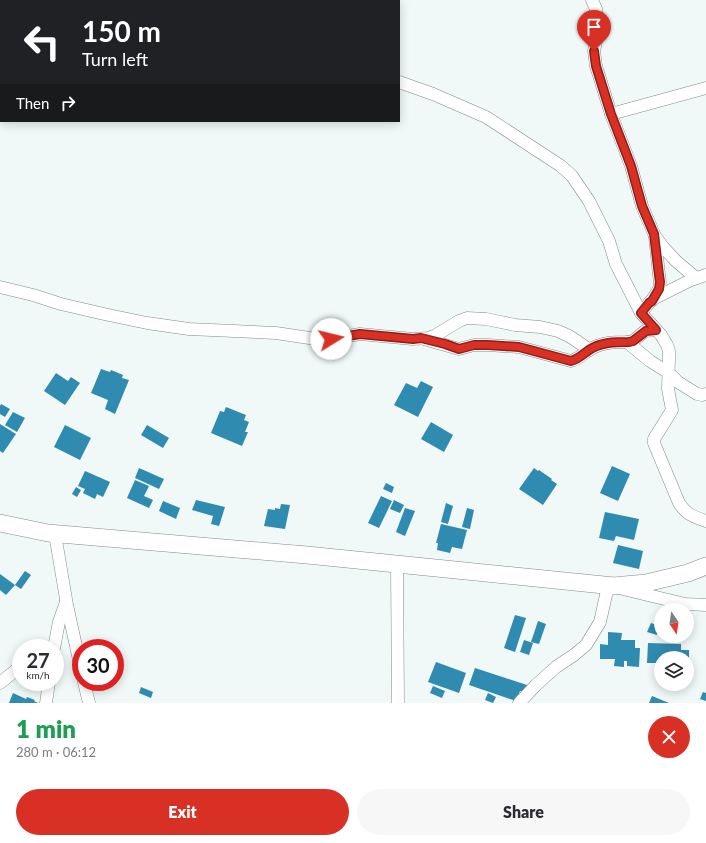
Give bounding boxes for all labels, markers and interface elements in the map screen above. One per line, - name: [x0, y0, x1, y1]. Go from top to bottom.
- pin: [577, 10, 611, 51]
- text: 150 m: [82, 14, 161, 48]
- icon: left: [16, 16, 68, 68]
- icon: arrive: [583, 16, 605, 38]
- text: Turn left: [82, 48, 148, 70]
- icon: right: [57, 92, 79, 114]
- text: Then: [16, 94, 49, 112]
- position arrow: [310, 318, 352, 360]
- north arrow: [654, 603, 694, 643]
- map controls: [654, 603, 694, 691]
- speed limit sign: 30: [72, 639, 124, 691]
- text: 27: [26, 648, 50, 672]
- button: layers: [654, 651, 694, 691]
- text: km/h: [26, 669, 50, 681]
- text: 1 min: [16, 714, 76, 743]
- button: close: [648, 716, 690, 758]
- text: 280 m · 06:12: [16, 744, 96, 760]
- button: Exit: [16, 789, 349, 835]
- button: Share: [357, 789, 690, 835]

